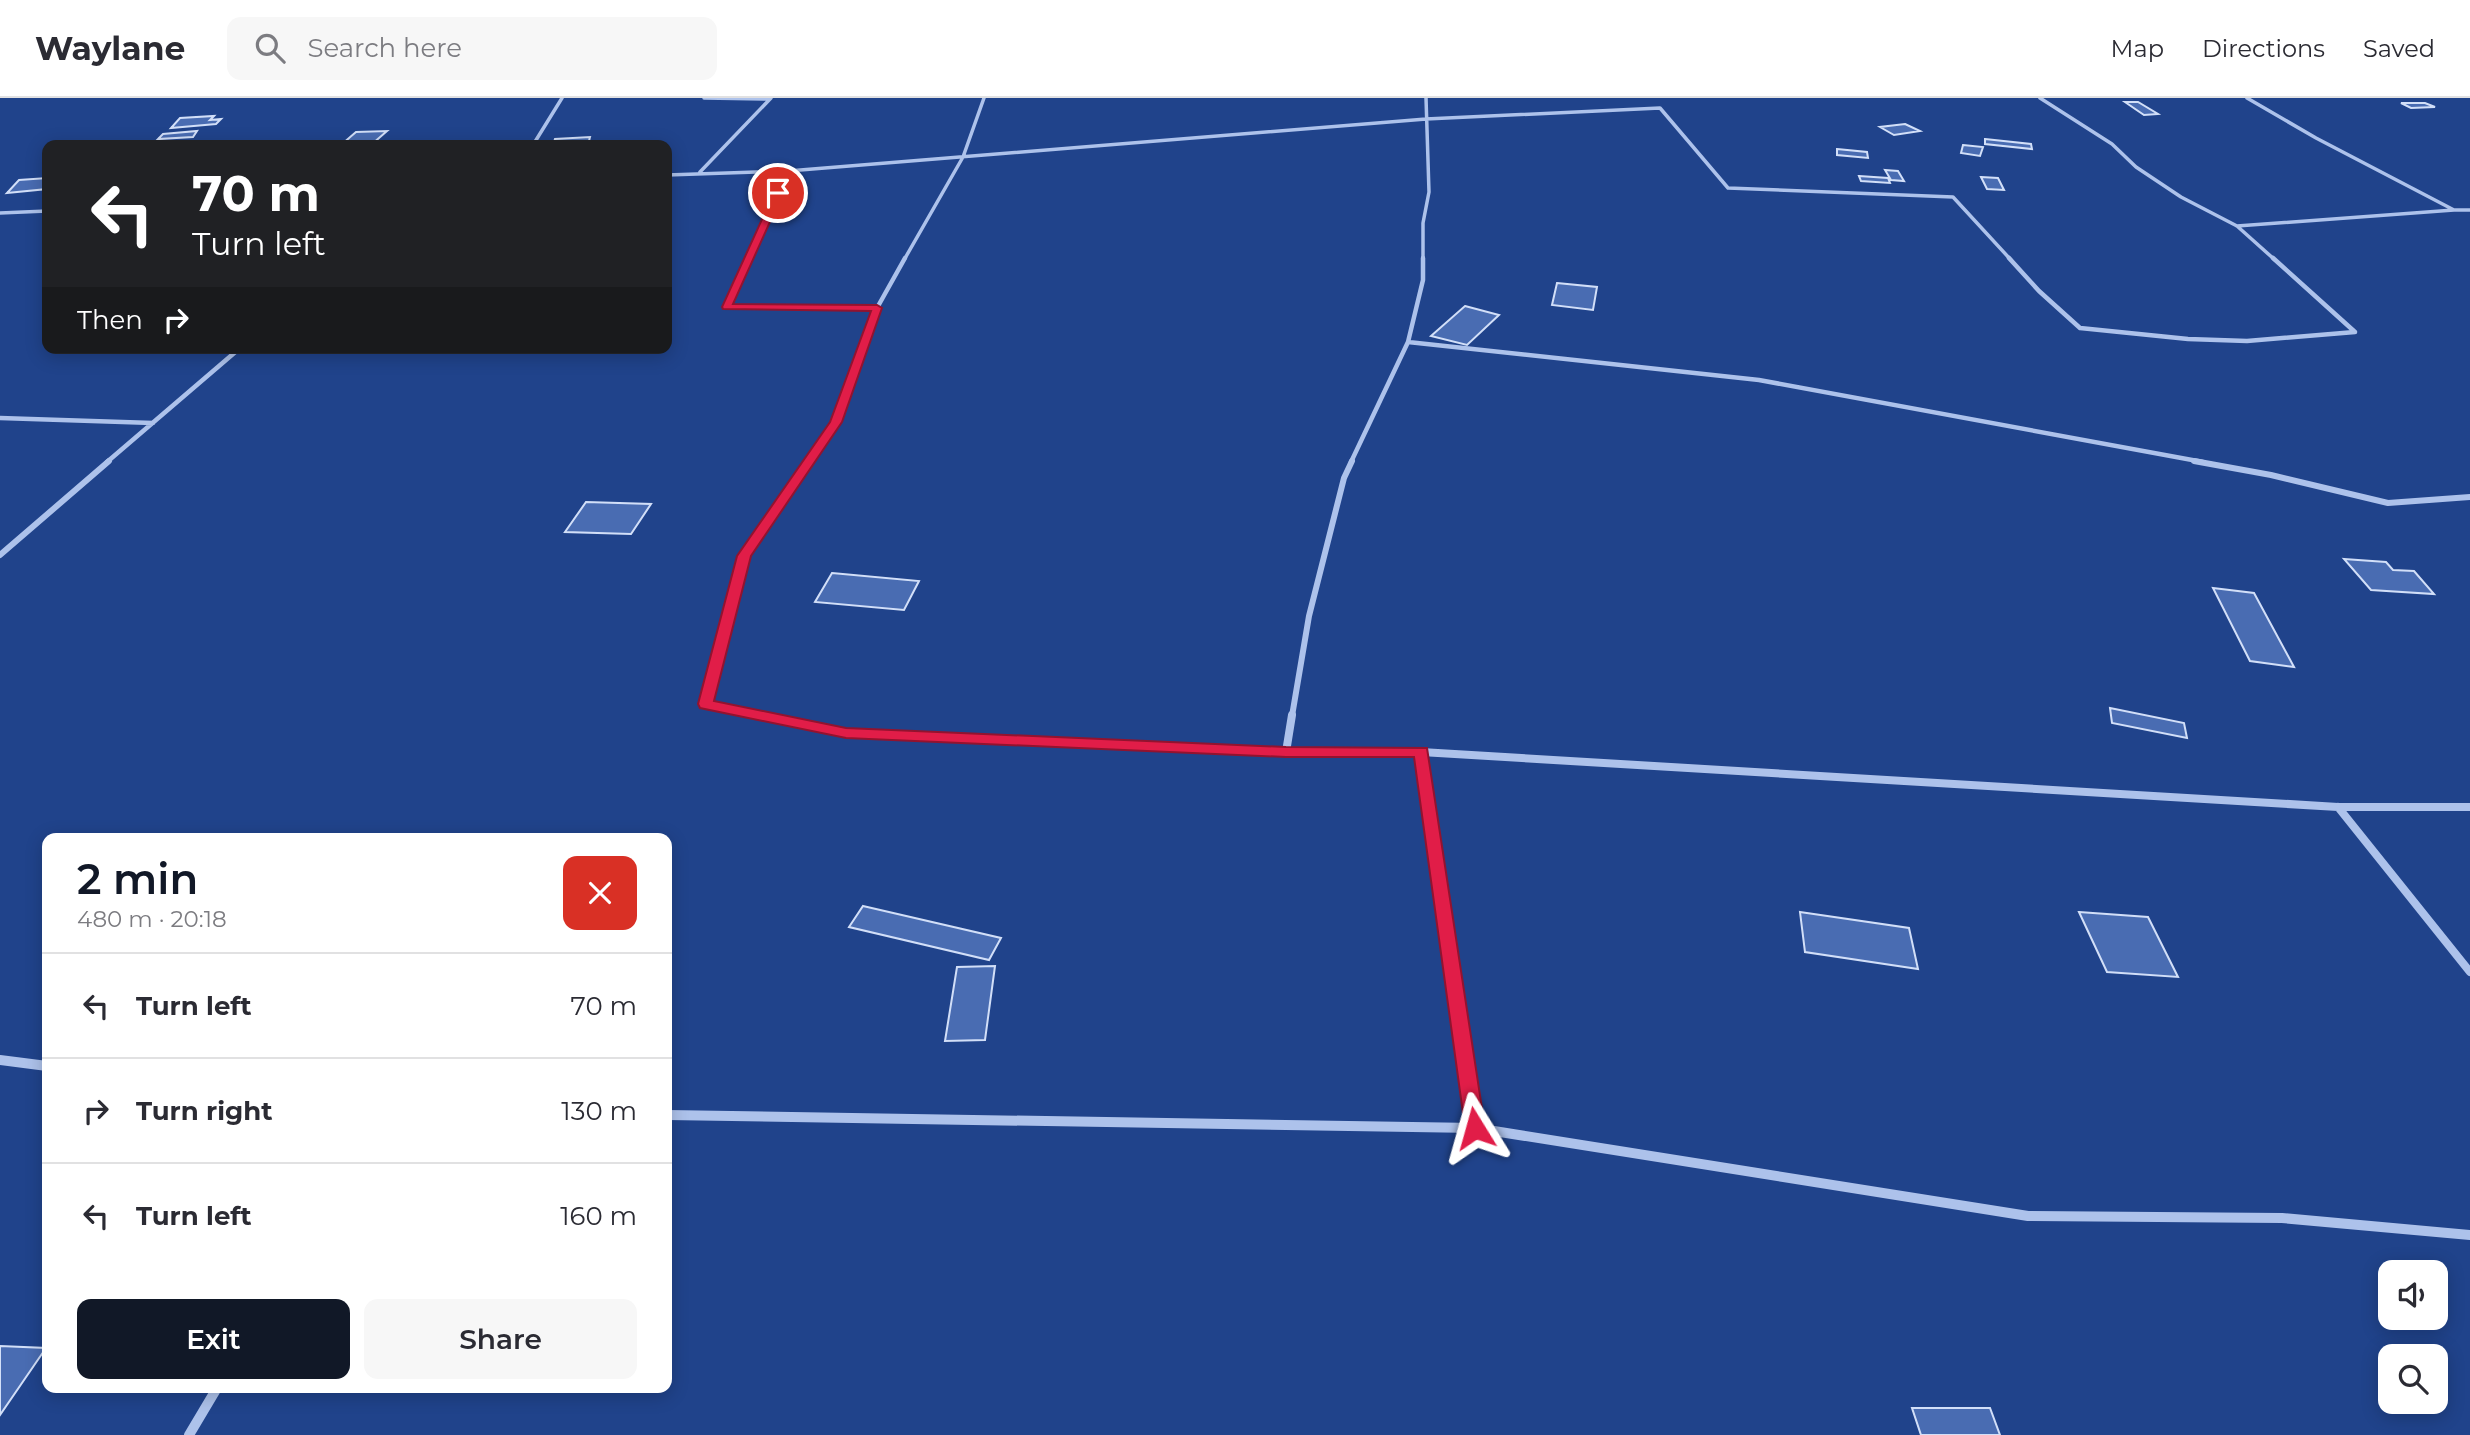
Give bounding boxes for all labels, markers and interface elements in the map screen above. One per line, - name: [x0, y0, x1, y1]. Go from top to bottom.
- search box: [227, 17, 717, 80]
- text: Waylane: [35, 28, 185, 68]
- icon: search: [251, 29, 289, 67]
- text: Search here: [307, 32, 462, 64]
- text: Map: [2111, 34, 2164, 63]
- text: Directions: [2202, 34, 2325, 63]
- text: Saved: [2363, 34, 2435, 63]
- pin: [748, 163, 808, 223]
- text: 70 m: [192, 164, 320, 223]
- icon: left: [77, 168, 168, 259]
- icon: arrive: [759, 174, 797, 212]
- text: Turn left: [192, 224, 326, 263]
- icon: right: [157, 301, 195, 339]
- text: Then: [77, 304, 143, 336]
- text: 2 min: [77, 853, 198, 905]
- button: close: [563, 856, 637, 930]
- text: 480 m · 20:18: [77, 905, 227, 933]
- icon: left: [77, 987, 115, 1025]
- text: Turn left: [136, 990, 252, 1022]
- text: 70 m: [571, 990, 637, 1022]
- position arrow: [1438, 1091, 1512, 1165]
- icon: right: [77, 1092, 115, 1130]
- text: Turn right: [136, 1095, 272, 1127]
- text: 130 m: [561, 1095, 637, 1127]
- icon: left: [77, 1197, 115, 1235]
- text: Turn left: [136, 1200, 252, 1232]
- text: 160 m: [560, 1200, 637, 1232]
- map controls: [2378, 1260, 2448, 1414]
- button: sound: [2378, 1260, 2448, 1330]
- button: Exit: [77, 1299, 350, 1379]
- button: Share: [364, 1299, 637, 1379]
- button: search: [2378, 1344, 2448, 1414]

